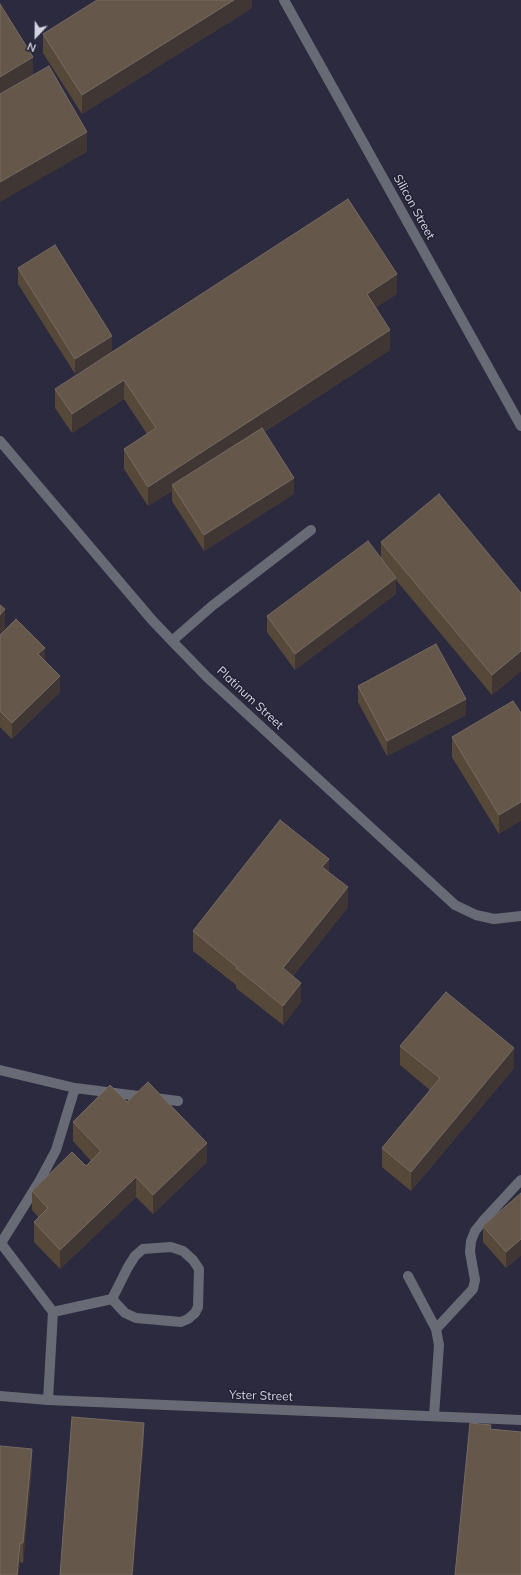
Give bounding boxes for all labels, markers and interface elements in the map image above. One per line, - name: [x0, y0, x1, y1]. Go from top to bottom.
- north arrow: [16, 16, 56, 56]
- text: N: [25, 39, 38, 55]
- street label: Silicon Street: [390, 172, 438, 242]
- street label: Platinum Street: [214, 663, 286, 733]
- street label: Yster Street: [229, 1388, 293, 1404]

